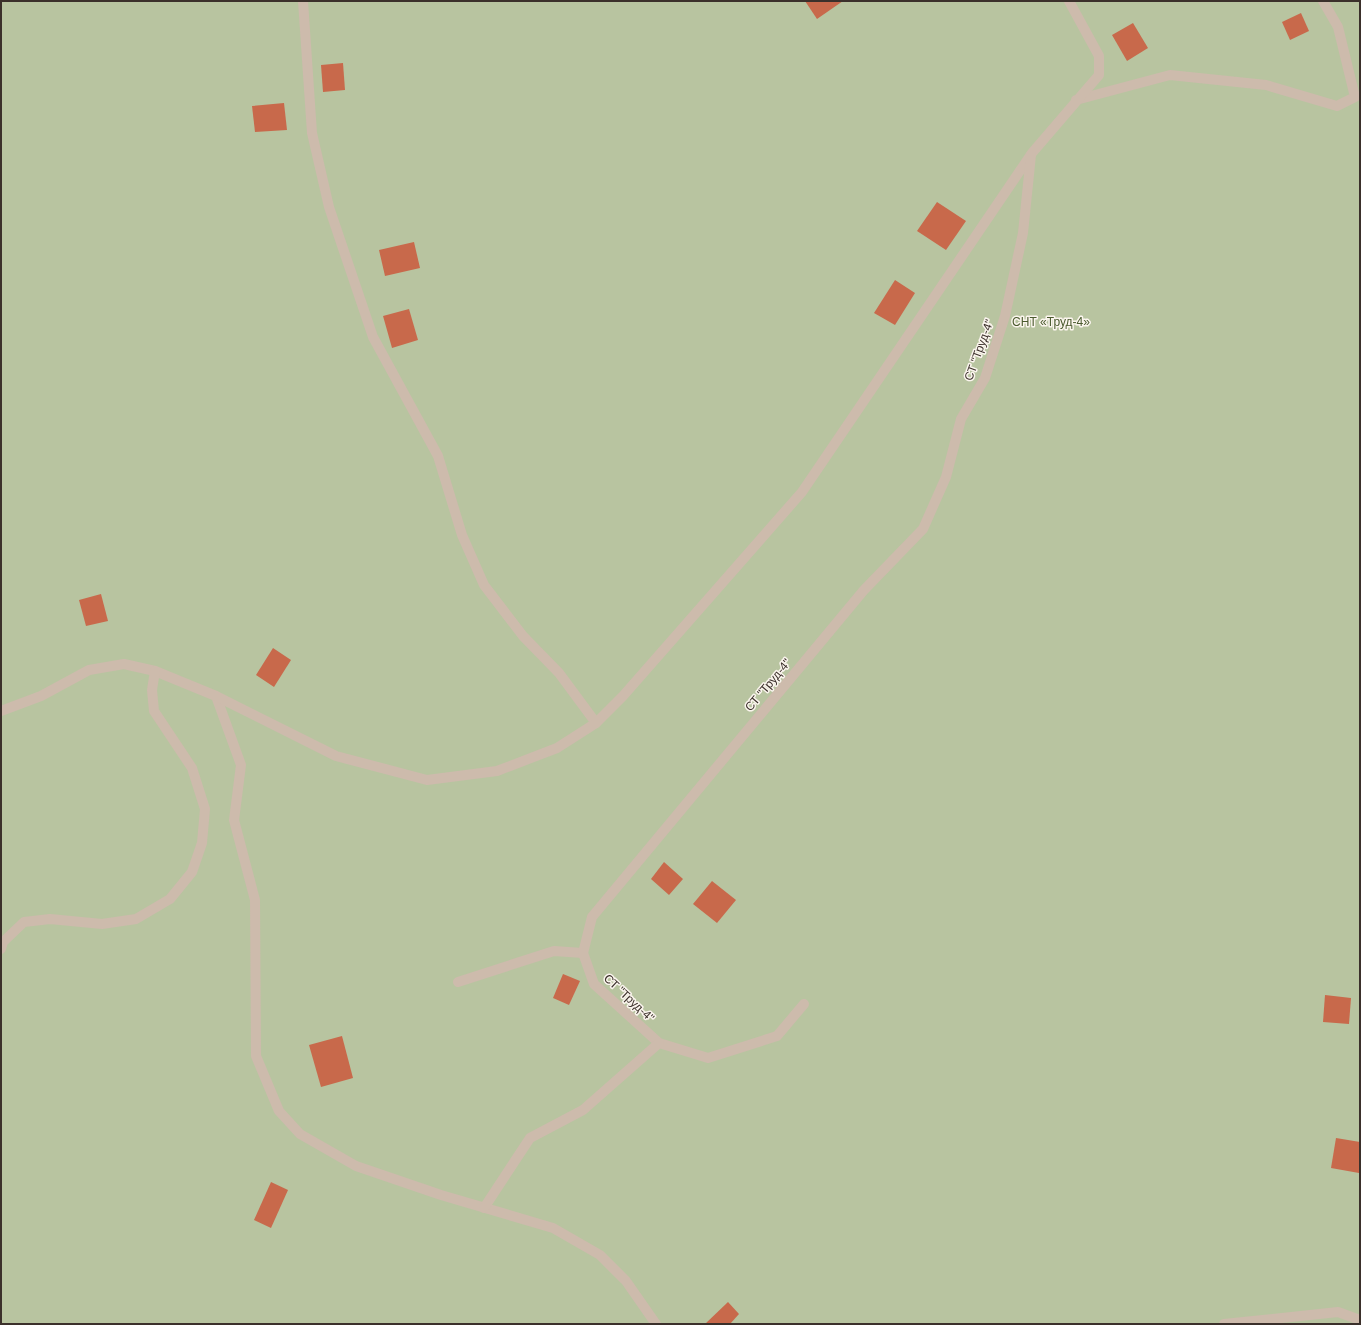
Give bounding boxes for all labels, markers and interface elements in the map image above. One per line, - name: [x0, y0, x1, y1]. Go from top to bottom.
- park label: СНТ «Труд-4»: [1012, 315, 1090, 329]
- street label: СТ "Труд-4": [961, 318, 997, 382]
- street label: СТ "Труд-4": [742, 656, 794, 714]
- street label: СТ "Труд-4": [601, 971, 657, 1025]

